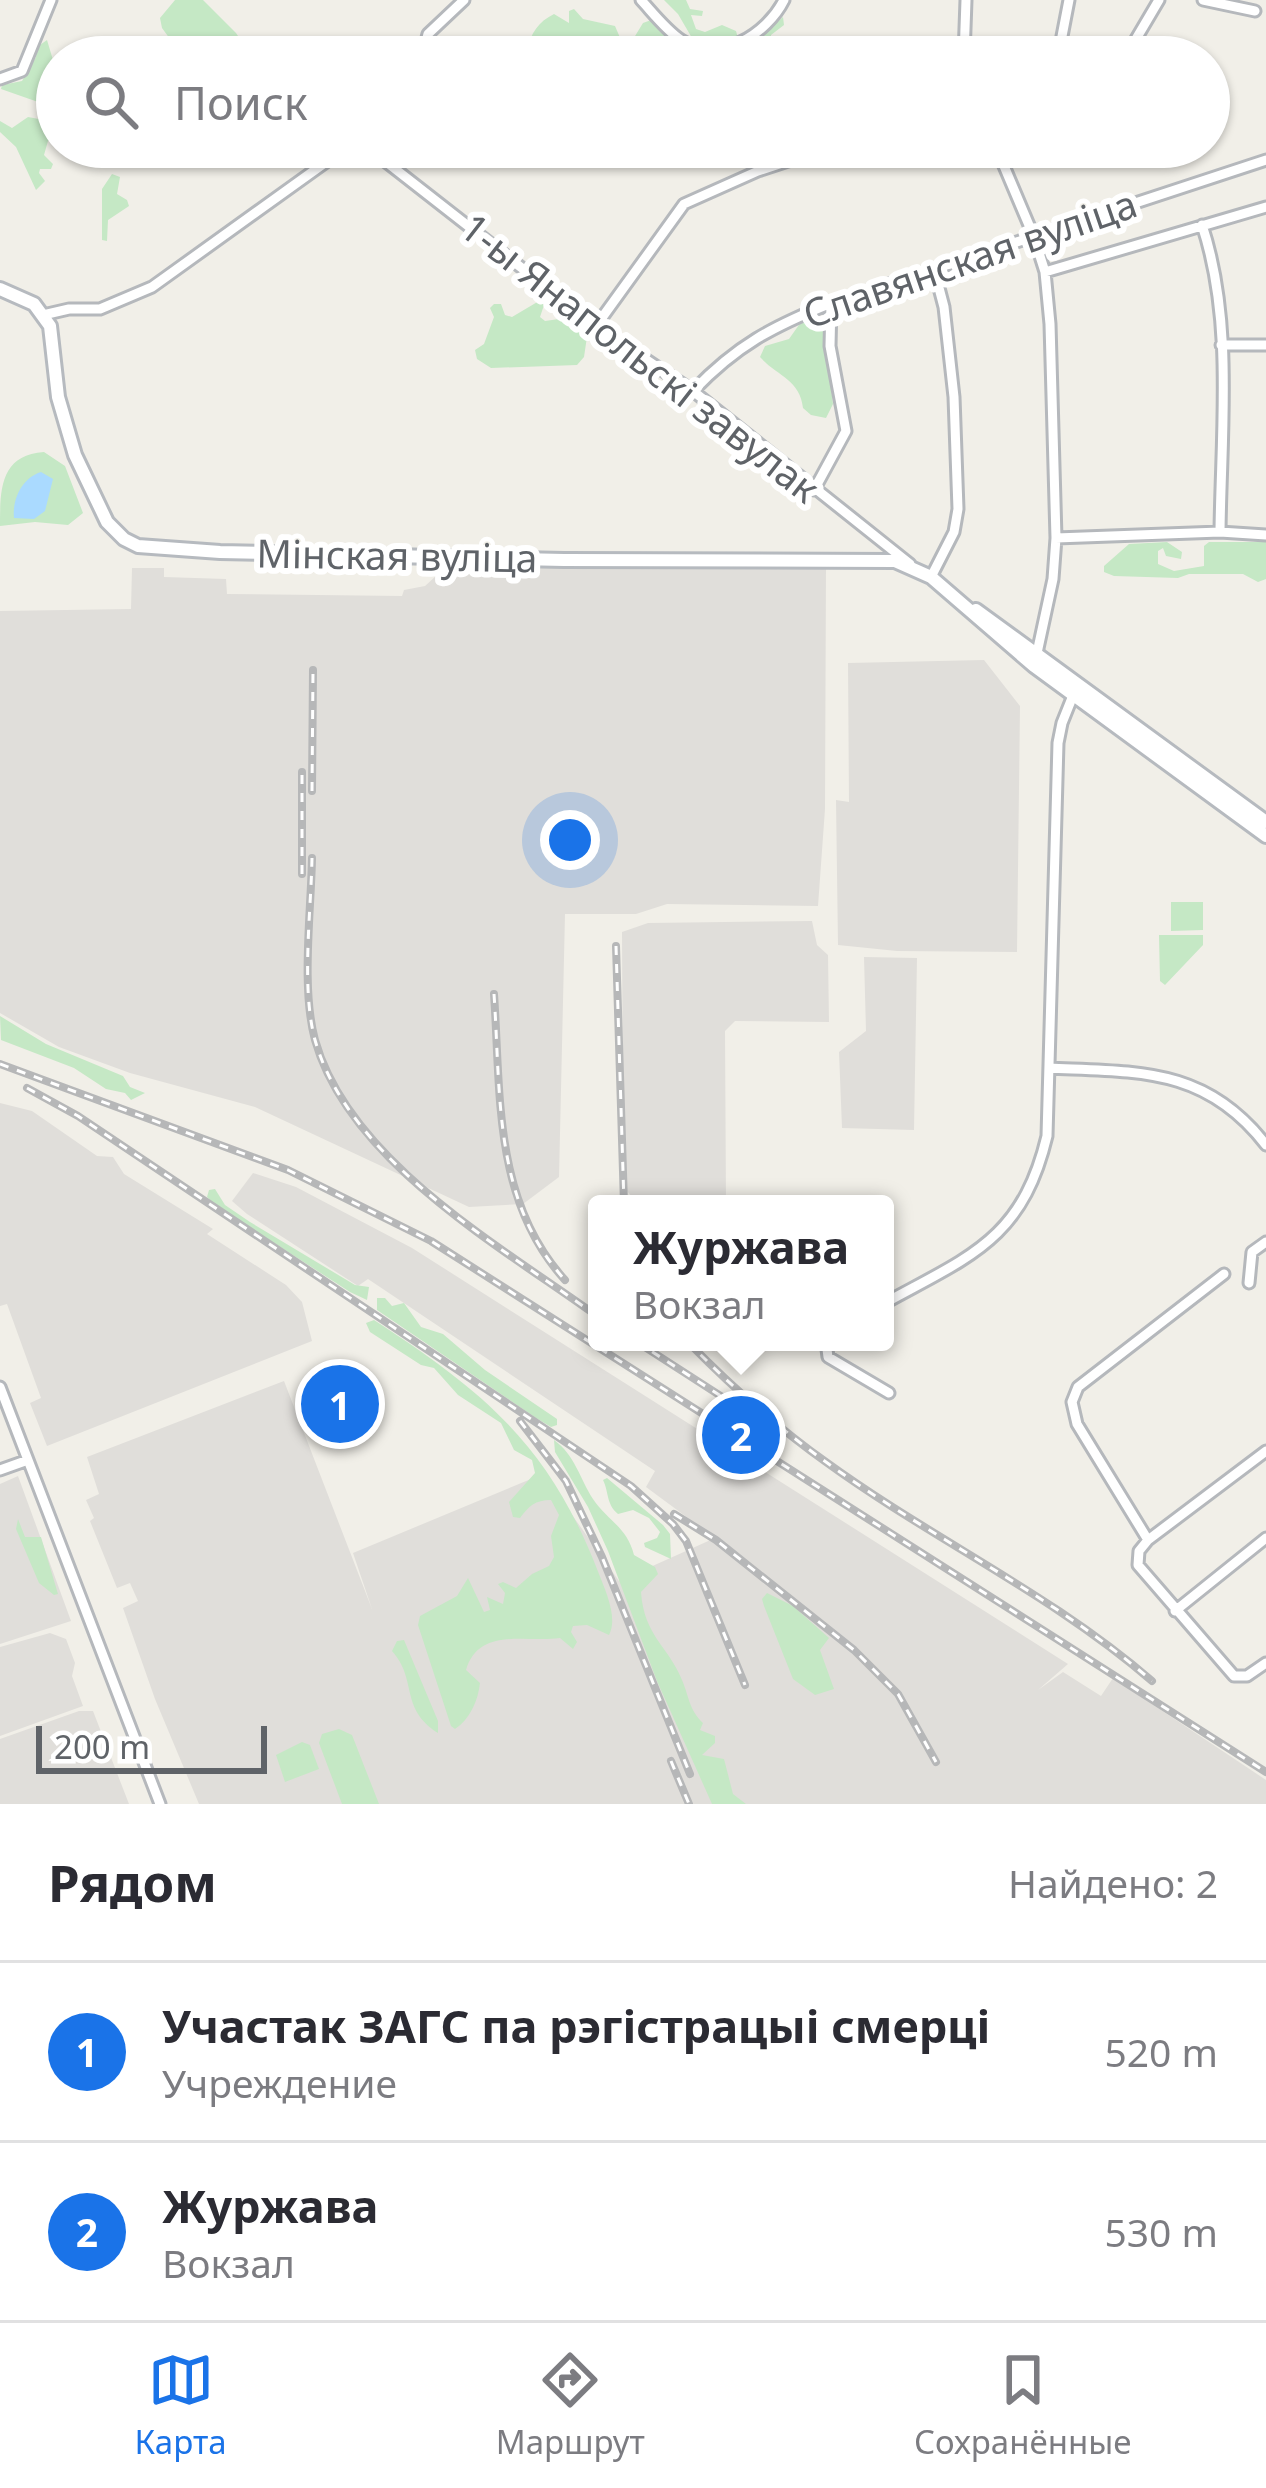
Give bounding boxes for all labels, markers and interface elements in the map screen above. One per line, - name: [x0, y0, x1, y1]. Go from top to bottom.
- search box: [36, 36, 1230, 168]
- icon: search: [78, 69, 144, 135]
- text: Поиск: [174, 72, 308, 133]
- street label: Славянская вуліца: [796, 176, 1143, 340]
- street label: 1-ы Янапольскі завулак: [451, 200, 832, 514]
- street label: Мінская вуліца: [256, 526, 538, 583]
- your location: [540, 810, 600, 870]
- popup: [588, 1195, 894, 1351]
- text: Журжава: [633, 1216, 849, 1277]
- text: Вокзал: [633, 1277, 766, 1330]
- pin: 1: [301, 1359, 379, 1449]
- pin: 2: [702, 1390, 780, 1480]
- scale bar: [36, 1720, 267, 1773]
- text: 200 m: [54, 1724, 150, 1769]
- text: Рядом: [48, 1847, 217, 1917]
- text: Найдено: 2: [1008, 1856, 1218, 1909]
- text: Участак ЗАГС па рэгістрацыі смерці: [162, 1995, 990, 2056]
- text: 1: [76, 2025, 98, 2078]
- text: 520 m: [1104, 2025, 1218, 2078]
- text: Учреждение: [162, 2056, 397, 2109]
- text: Журжава: [162, 2175, 378, 2236]
- text: 2: [76, 2205, 98, 2258]
- text: 530 m: [1104, 2205, 1218, 2258]
- text: Вокзал: [162, 2236, 295, 2289]
- tab: Карта: [135, 2347, 227, 2464]
- tab: Маршрут: [496, 2347, 645, 2464]
- tab: Сохранённые: [914, 2347, 1131, 2464]

